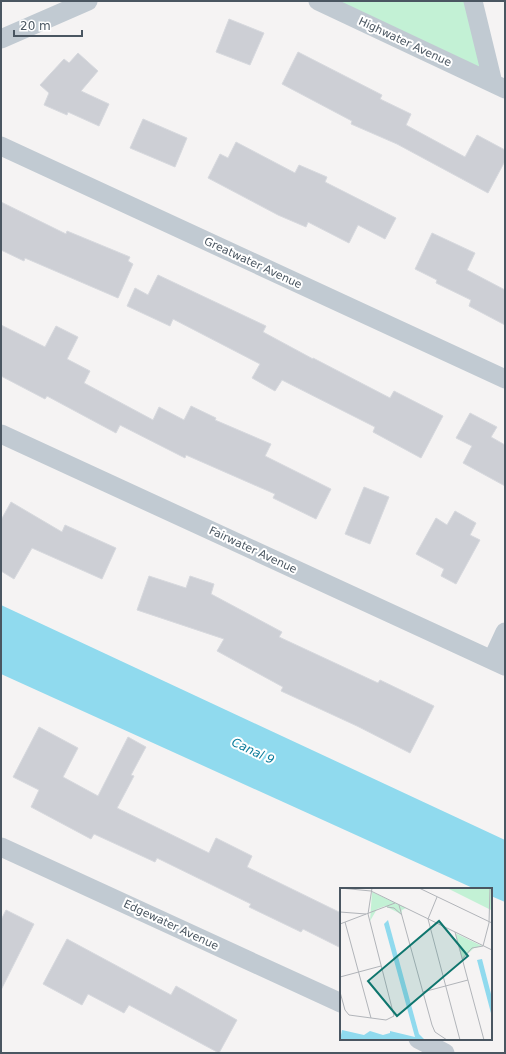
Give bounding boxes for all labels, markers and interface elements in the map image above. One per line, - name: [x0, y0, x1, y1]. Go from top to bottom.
- scale bar: [14, 12, 82, 38]
- street label: Highwater Avenue: [356, 15, 454, 69]
- text: 20 m: [20, 19, 51, 33]
- street label: Greatwater Avenue: [202, 235, 304, 291]
- street label: Fairwater Avenue: [207, 524, 299, 576]
- water label: Canal 9: [229, 735, 277, 767]
- inset map: [340, 888, 492, 1040]
- street label: Edgewater Avenue: [121, 897, 221, 953]

